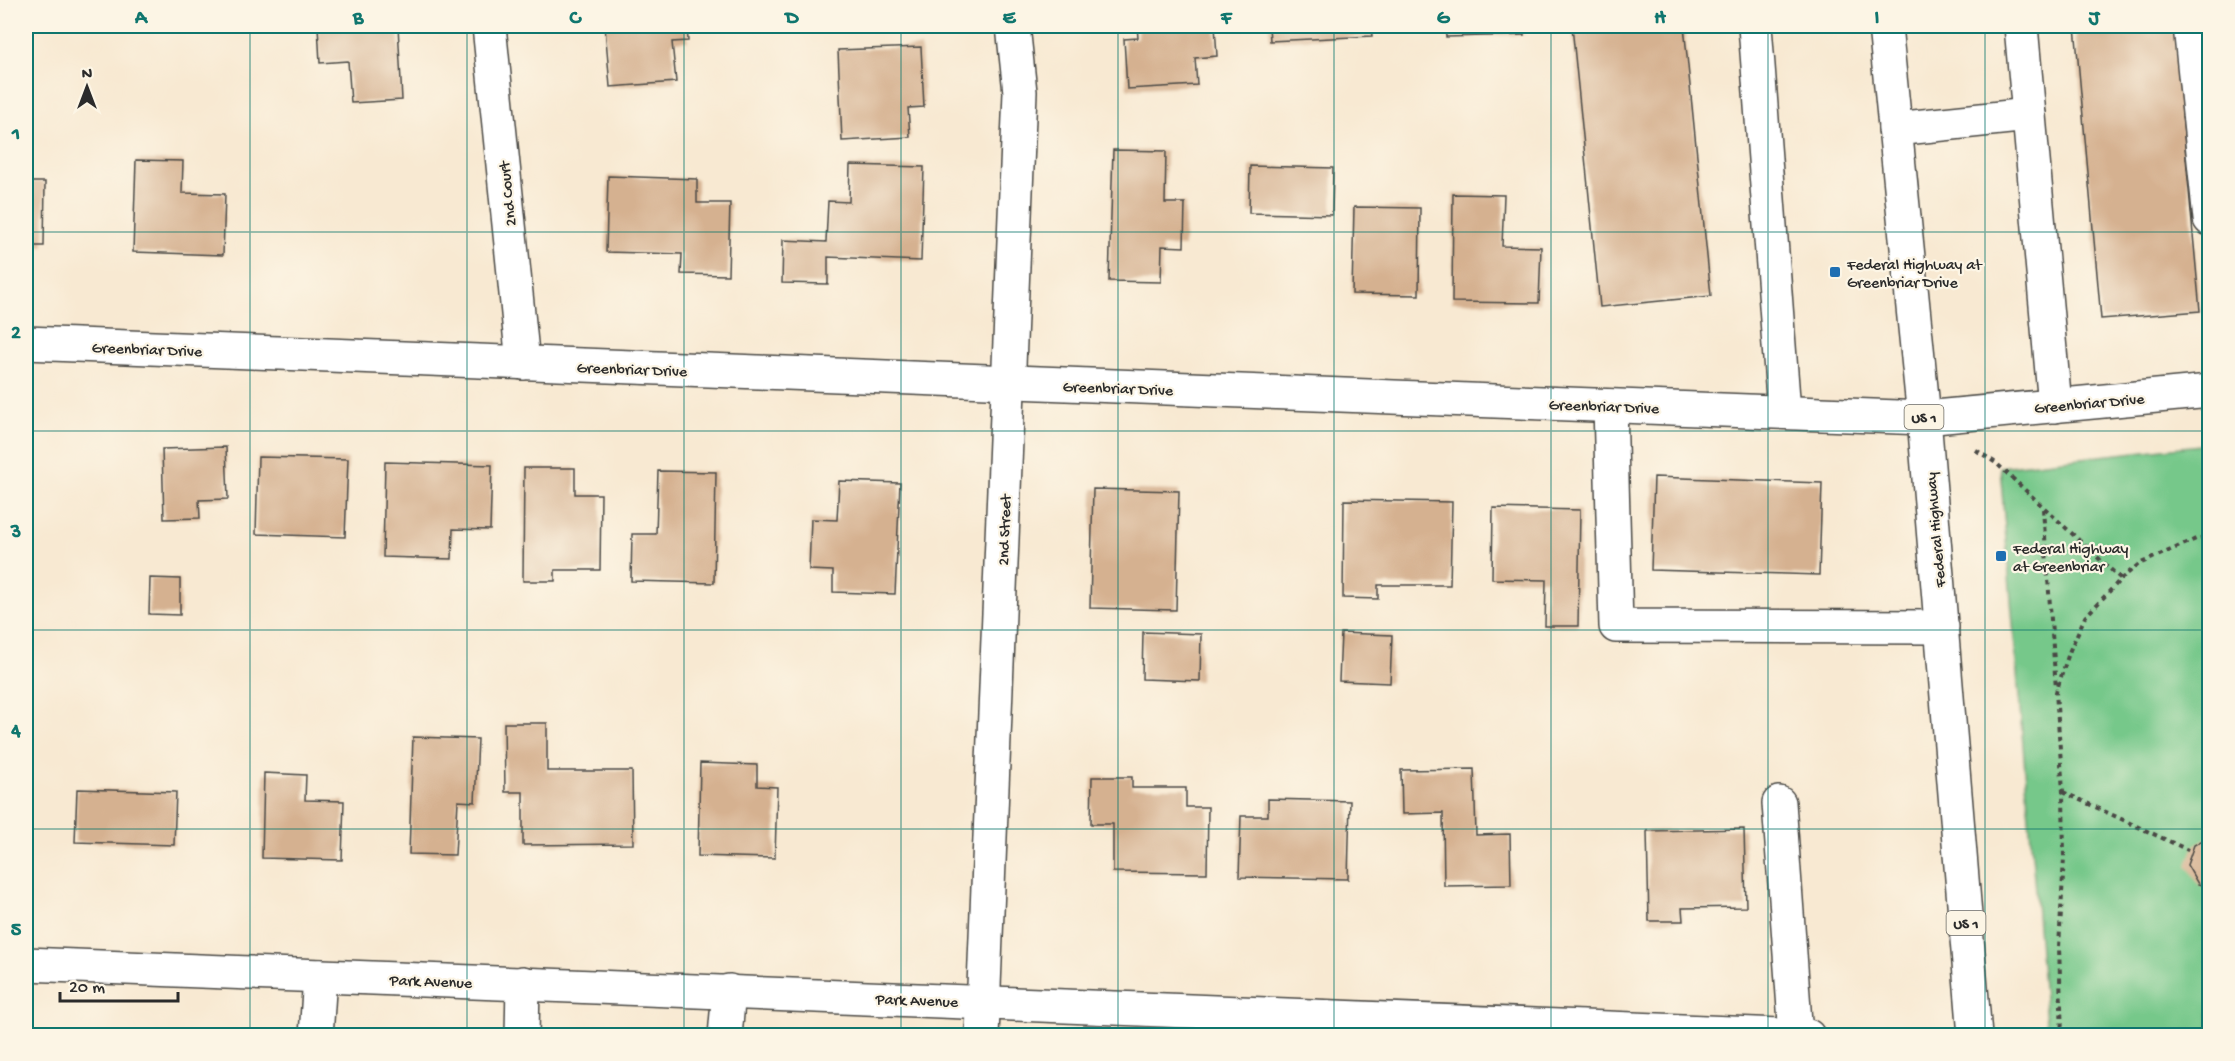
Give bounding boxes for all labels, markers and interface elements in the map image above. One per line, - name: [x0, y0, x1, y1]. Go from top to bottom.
- text: A: [134, 8, 149, 31]
- text: B: [352, 8, 364, 31]
- text: C: [569, 8, 583, 31]
- text: D: [783, 8, 799, 31]
- text: E: [1003, 8, 1017, 31]
- text: F: [1220, 8, 1233, 31]
- text: G: [1437, 8, 1451, 31]
- text: H: [1654, 8, 1666, 31]
- text: I: [1875, 8, 1880, 31]
- text: J: [2088, 8, 2101, 31]
- north arrow: [57, 57, 117, 117]
- text: N: [82, 66, 93, 85]
- text: 1: [11, 124, 20, 147]
- street label: 2nd Court: [496, 159, 522, 227]
- place label: Federal Highway at Greenbriar Drive: [1846, 257, 1983, 294]
- marker: Federal Highway at Greenbriar Drive: [1828, 265, 1842, 279]
- text: 2: [11, 323, 21, 346]
- street label: Greenbriar Drive: [91, 340, 203, 363]
- street label: Greenbriar Drive: [576, 360, 688, 383]
- street label: Greenbriar Drive: [1062, 379, 1174, 402]
- street label: Greenbriar Drive: [2033, 391, 2146, 420]
- street label: Greenbriar Drive: [1548, 397, 1660, 420]
- road number: US 1: [1904, 405, 1944, 429]
- street label: Federal Highway: [1923, 471, 1952, 589]
- street label: 2nd Street: [996, 493, 1017, 566]
- text: 3: [10, 522, 21, 545]
- place label: Federal Highway at Greenbriar: [2012, 541, 2129, 578]
- marker: Federal Highway at Greenbriar: [1994, 549, 2008, 563]
- text: 4: [10, 721, 21, 744]
- road number: US 1: [1946, 911, 1986, 935]
- text: 5: [11, 920, 22, 943]
- scale bar: [60, 965, 178, 1003]
- street label: Park Avenue: [388, 973, 473, 994]
- text: 20 m: [69, 978, 105, 999]
- street label: Park Avenue: [874, 992, 959, 1013]

